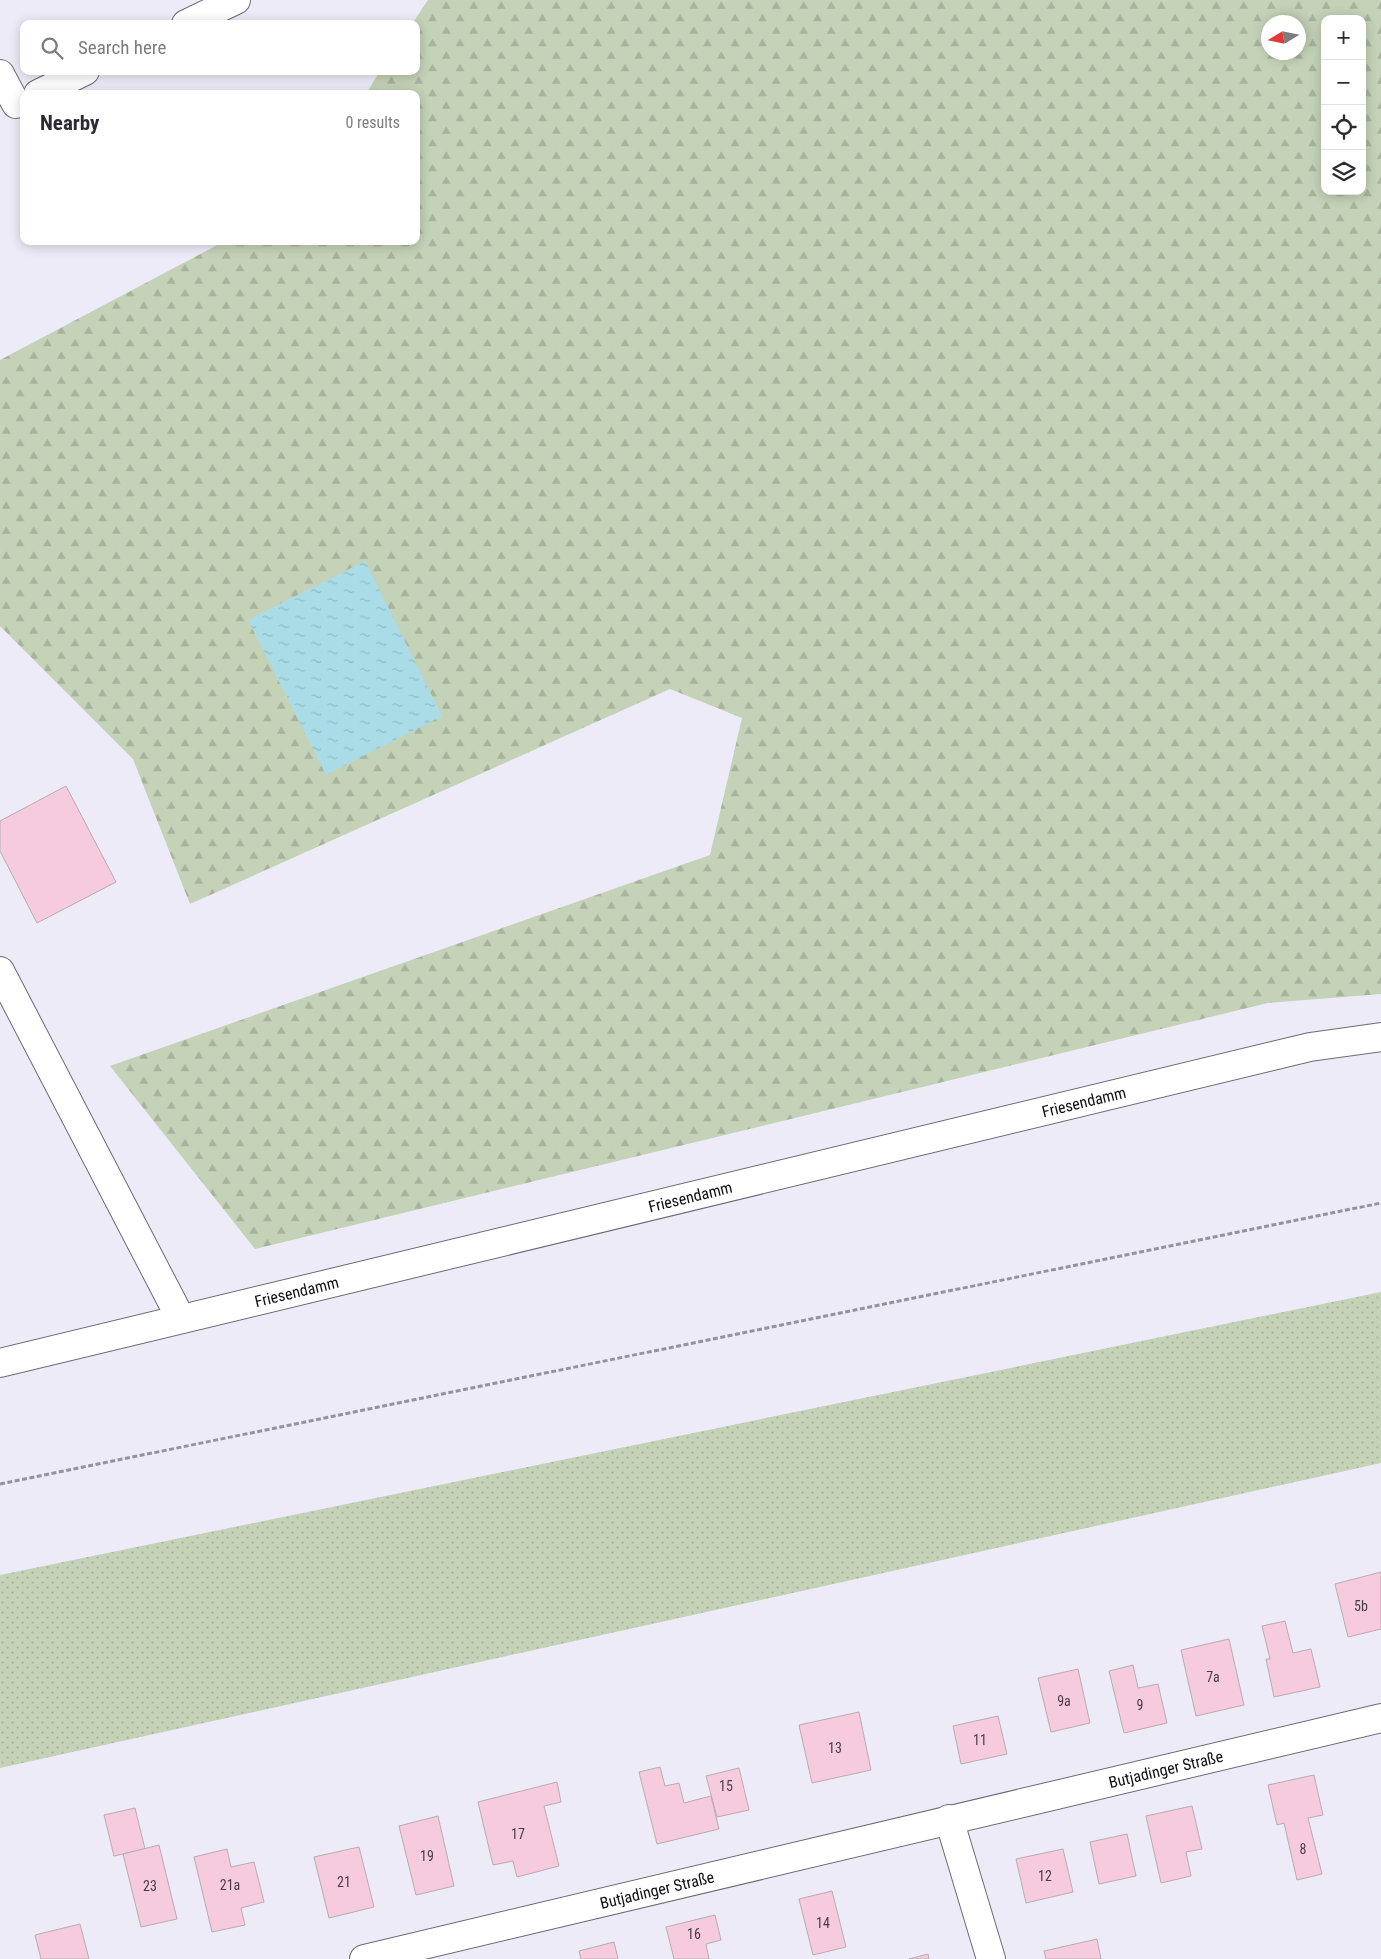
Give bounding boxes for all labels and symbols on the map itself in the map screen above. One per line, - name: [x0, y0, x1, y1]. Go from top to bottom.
- north arrow: [1261, 15, 1306, 60]
- street label: Friesendamm: [1040, 1083, 1128, 1121]
- street label: Friesendamm: [646, 1178, 734, 1216]
- street label: Friesendamm: [253, 1273, 341, 1311]
- house number: 5b: [1354, 1598, 1368, 1614]
- house number: 7a: [1206, 1669, 1220, 1685]
- house number: 9a: [1057, 1693, 1071, 1709]
- house number: 9: [1137, 1697, 1143, 1713]
- house number: 11: [973, 1732, 987, 1748]
- house number: 13: [828, 1740, 842, 1756]
- street label: Butjadinger Straße: [1107, 1747, 1225, 1792]
- house number: 15: [719, 1778, 733, 1794]
- house number: 17: [511, 1826, 525, 1842]
- house number: 8: [1300, 1841, 1307, 1857]
- house number: 19: [420, 1848, 434, 1864]
- street label: Butjadinger Straße: [598, 1867, 716, 1913]
- house number: 12: [1038, 1868, 1052, 1884]
- house number: 21: [337, 1874, 351, 1890]
- house number: 21a: [220, 1877, 240, 1893]
- house number: 23: [143, 1878, 157, 1894]
- house number: 14: [816, 1915, 830, 1931]
- house number: 16: [687, 1926, 701, 1942]

